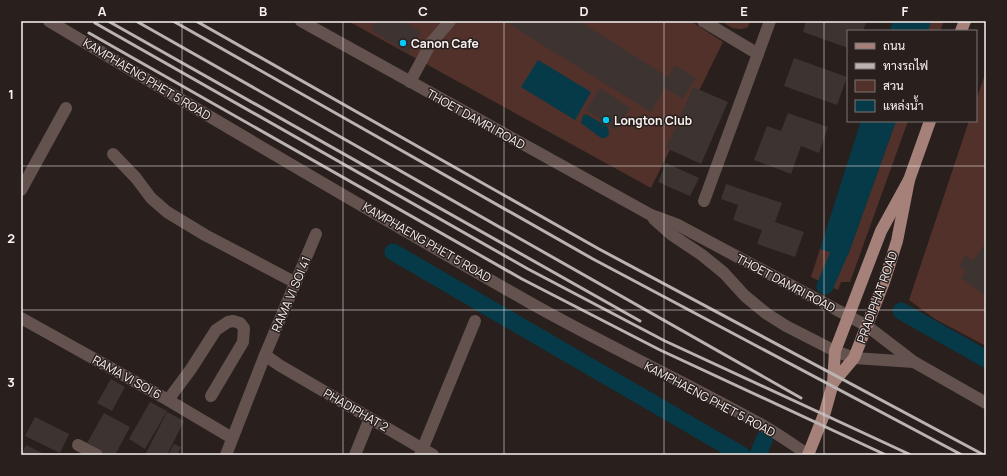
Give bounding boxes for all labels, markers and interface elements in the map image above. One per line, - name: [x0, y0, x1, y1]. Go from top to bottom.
- text: A: [98, 2, 107, 20]
- text: B: [259, 2, 267, 20]
- text: C: [418, 2, 428, 20]
- text: D: [579, 2, 589, 20]
- text: E: [740, 2, 748, 20]
- text: F: [902, 2, 909, 20]
- legend: [847, 30, 977, 122]
- street label: KAMPHAENG PHET 5 ROAD: [80, 34, 214, 124]
- place label: Canon Cafe: [411, 35, 479, 52]
- text: ถนน: [883, 37, 906, 54]
- marker: Canon Cafe: [398, 38, 408, 48]
- text: ทางรถไฟ: [883, 57, 928, 74]
- text: สวน: [883, 77, 904, 94]
- text: 1: [8, 85, 14, 103]
- street label: THOET DAMRI ROAD: [424, 85, 528, 153]
- text: แหล่งน้ำ: [883, 95, 923, 114]
- place label: Longton Club: [614, 112, 692, 129]
- marker: Longton Club: [601, 115, 611, 125]
- street label: KAMPHAENG PHET 5 ROAD: [359, 198, 495, 286]
- text: 2: [7, 229, 15, 247]
- street label: PRADIPHAT ROAD: [853, 249, 901, 345]
- street label: THOET DAMRI ROAD: [733, 250, 839, 316]
- street label: RAMA VI SOI 41: [267, 254, 315, 334]
- street label: RAMA VI SOI 6: [89, 351, 165, 403]
- street label: KAMPHAENG PHET 5 ROAD: [641, 357, 779, 441]
- text: 3: [7, 373, 15, 391]
- street label: PHADIPHAT 2: [320, 385, 392, 436]

